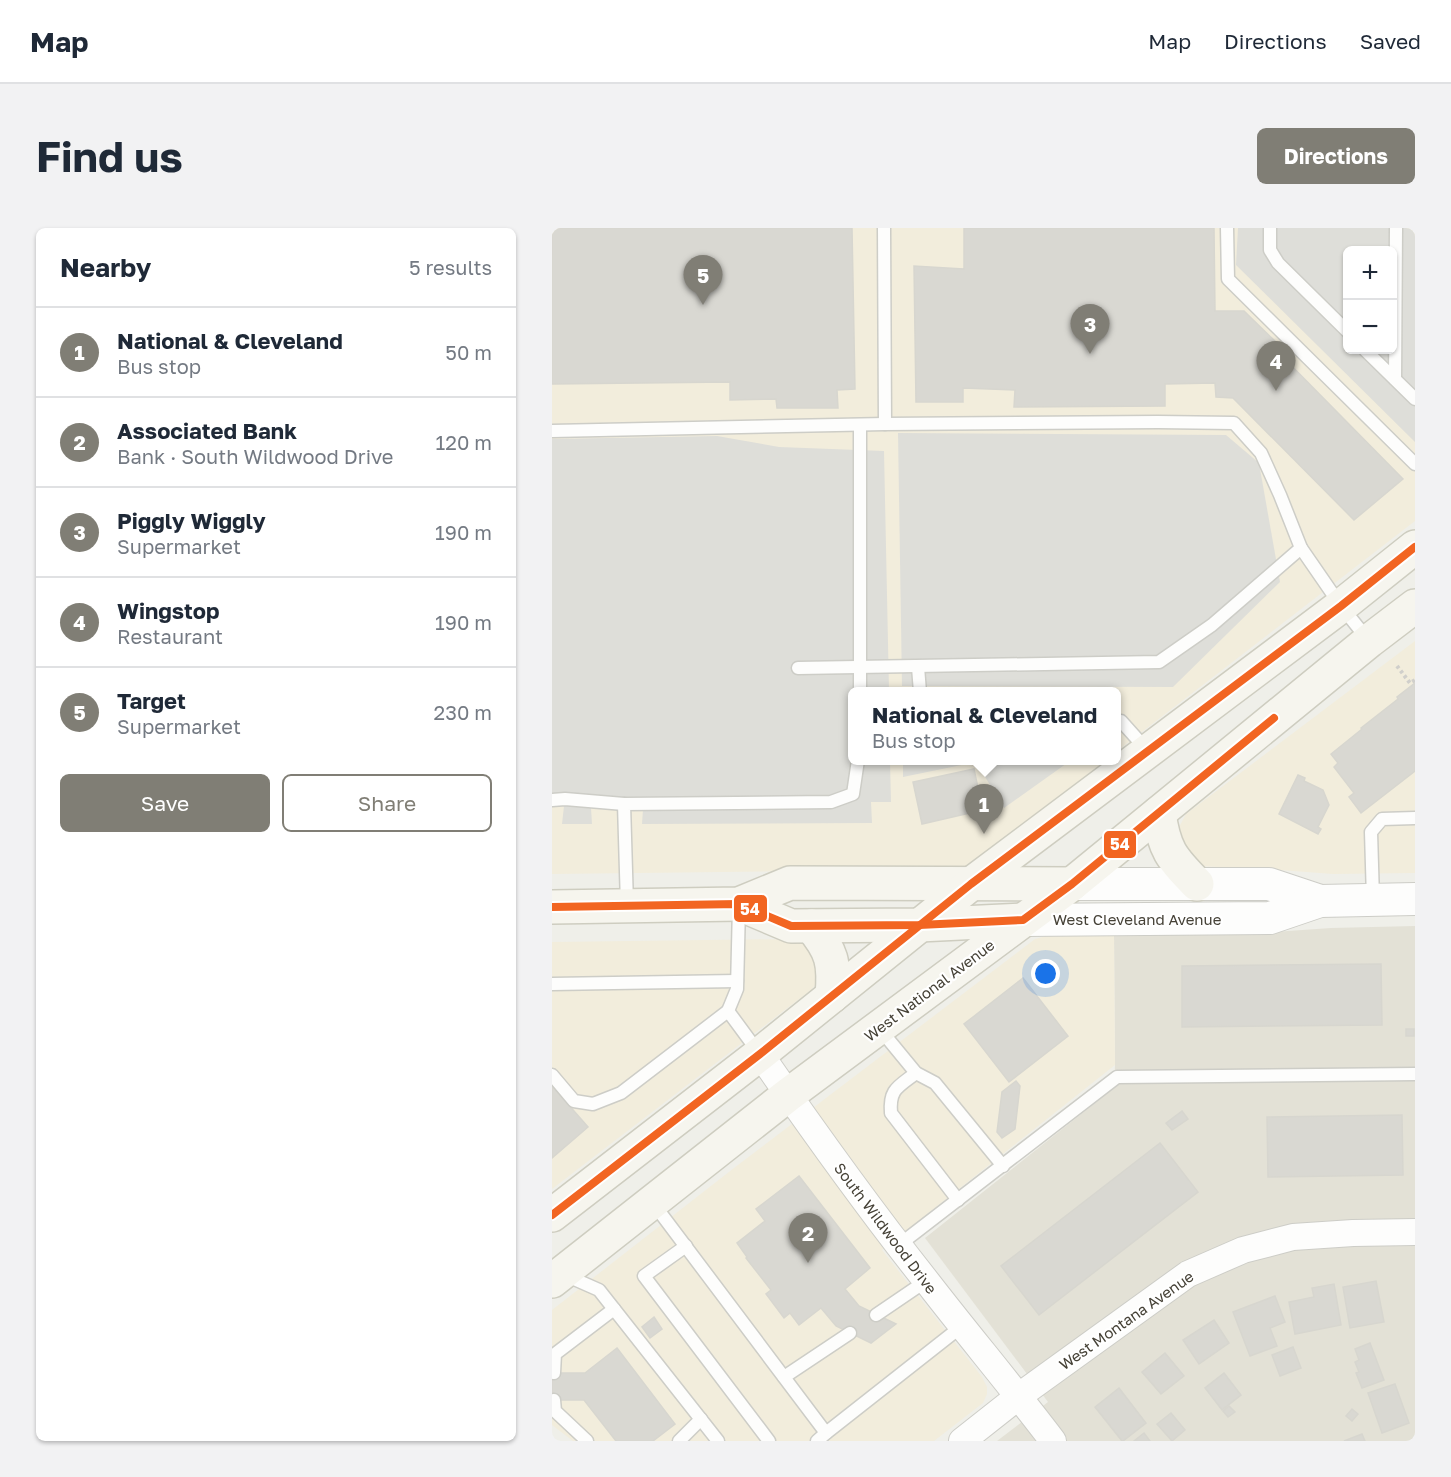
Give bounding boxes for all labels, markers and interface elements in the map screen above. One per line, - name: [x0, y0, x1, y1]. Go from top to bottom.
- text: Map: [30, 25, 88, 58]
- text: Map: [1148, 28, 1191, 54]
- text: Directions: [1224, 28, 1327, 54]
- text: Saved: [1360, 28, 1421, 54]
- button: Directions: [1257, 128, 1415, 184]
- text: Find us: [36, 131, 183, 181]
- map controls: [1343, 246, 1397, 354]
- button: +: [1343, 246, 1397, 300]
- text: Nearby: [60, 252, 151, 283]
- text: 5 results: [409, 255, 492, 279]
- pin: 5: [684, 256, 722, 305]
- button: −: [1343, 300, 1397, 354]
- pin: 3: [1070, 304, 1110, 354]
- text: National & Cleveland: [117, 327, 343, 354]
- text: 1: [74, 340, 85, 364]
- text: 50 m: [445, 340, 492, 364]
- pin: 4: [1256, 342, 1296, 391]
- text: Bus stop: [117, 354, 201, 378]
- text: Associated Bank: [117, 417, 297, 444]
- text: 2: [73, 430, 86, 454]
- text: 120 m: [436, 430, 492, 454]
- text: Bank · South Wildwood Drive: [117, 444, 393, 468]
- text: Piggly Wiggly: [117, 507, 266, 534]
- text: 3: [73, 520, 86, 544]
- text: 190 m: [435, 520, 492, 544]
- text: Supermarket: [117, 534, 241, 558]
- text: Wingstop: [117, 597, 220, 624]
- text: 4: [73, 610, 86, 634]
- text: 190 m: [435, 610, 492, 634]
- text: Restaurant: [117, 624, 223, 648]
- text: Target: [117, 687, 186, 714]
- popup: [848, 687, 1121, 765]
- text: 5: [73, 700, 86, 724]
- text: 230 m: [434, 700, 492, 724]
- text: National & Cleveland: [872, 701, 1097, 728]
- text: Supermarket: [117, 714, 241, 738]
- text: Bus stop: [872, 728, 956, 752]
- button: Save: [60, 774, 270, 832]
- button: Share: [282, 774, 492, 832]
- pin: 1: [964, 784, 1004, 834]
- line badge: 54: [1103, 830, 1137, 859]
- text: 54: [1110, 834, 1130, 854]
- line badge: 54: [733, 894, 768, 923]
- text: 54: [740, 899, 760, 919]
- street label: West Cleveland Avenue: [1053, 910, 1222, 928]
- street label: West National Avenue: [860, 935, 998, 1045]
- your location: [1031, 959, 1060, 988]
- street label: South Wildwood Drive: [831, 1159, 941, 1297]
- pin: 2: [788, 1214, 828, 1263]
- street label: West Montana Avenue: [1055, 1267, 1197, 1373]

